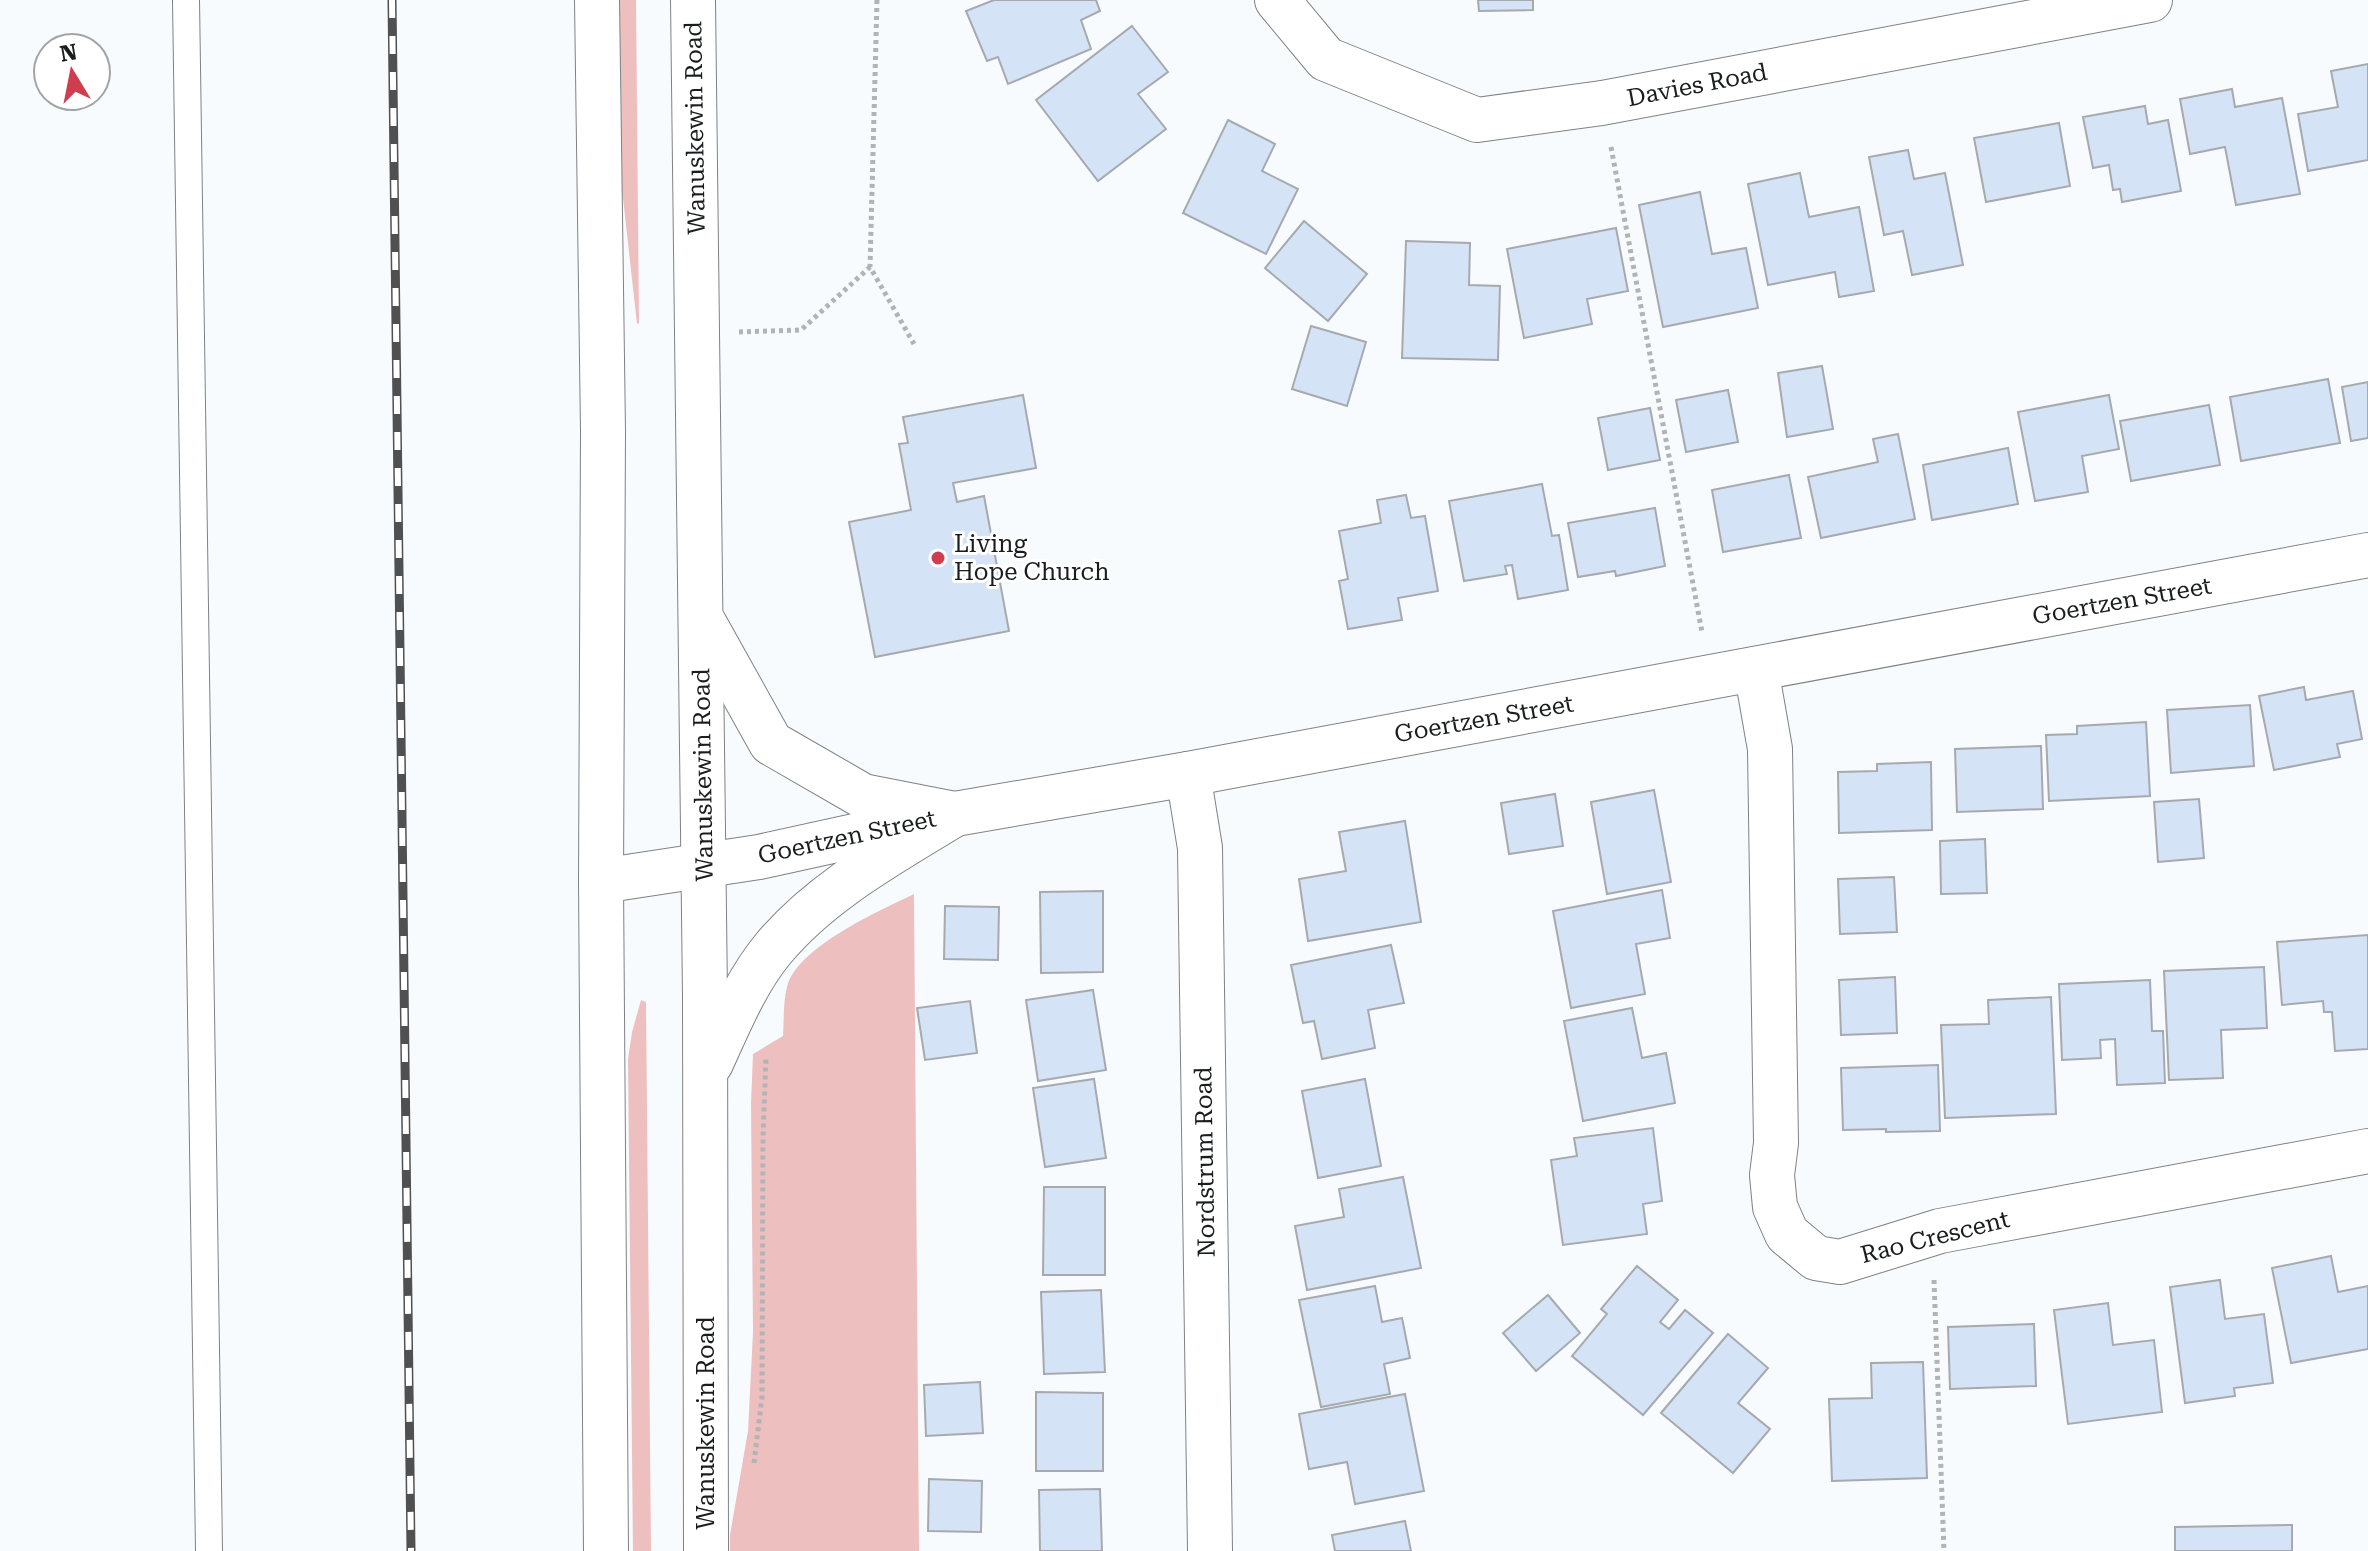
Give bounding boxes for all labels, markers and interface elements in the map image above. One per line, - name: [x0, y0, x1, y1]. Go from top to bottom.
- street label: Wanuskewin Road: [679, 21, 711, 235]
- north arrow: [32, 32, 112, 112]
- text: N: [58, 39, 79, 67]
- street label: Davies Road: [1625, 58, 1769, 112]
- place label: Living Hope Church: [954, 530, 1109, 586]
- marker: Living Hope Church: [929, 549, 947, 567]
- street label: Goertzen Street: [2030, 571, 2214, 631]
- street label: Wanuskewin Road: [687, 668, 719, 882]
- street label: Goertzen Street: [1392, 689, 1576, 749]
- street label: Goertzen Street: [755, 804, 939, 870]
- street label: Nordstrum Road: [1189, 1066, 1221, 1258]
- street label: Rao Crescent: [1858, 1205, 2012, 1269]
- street label: Wanuskewin Road: [692, 1316, 720, 1530]

